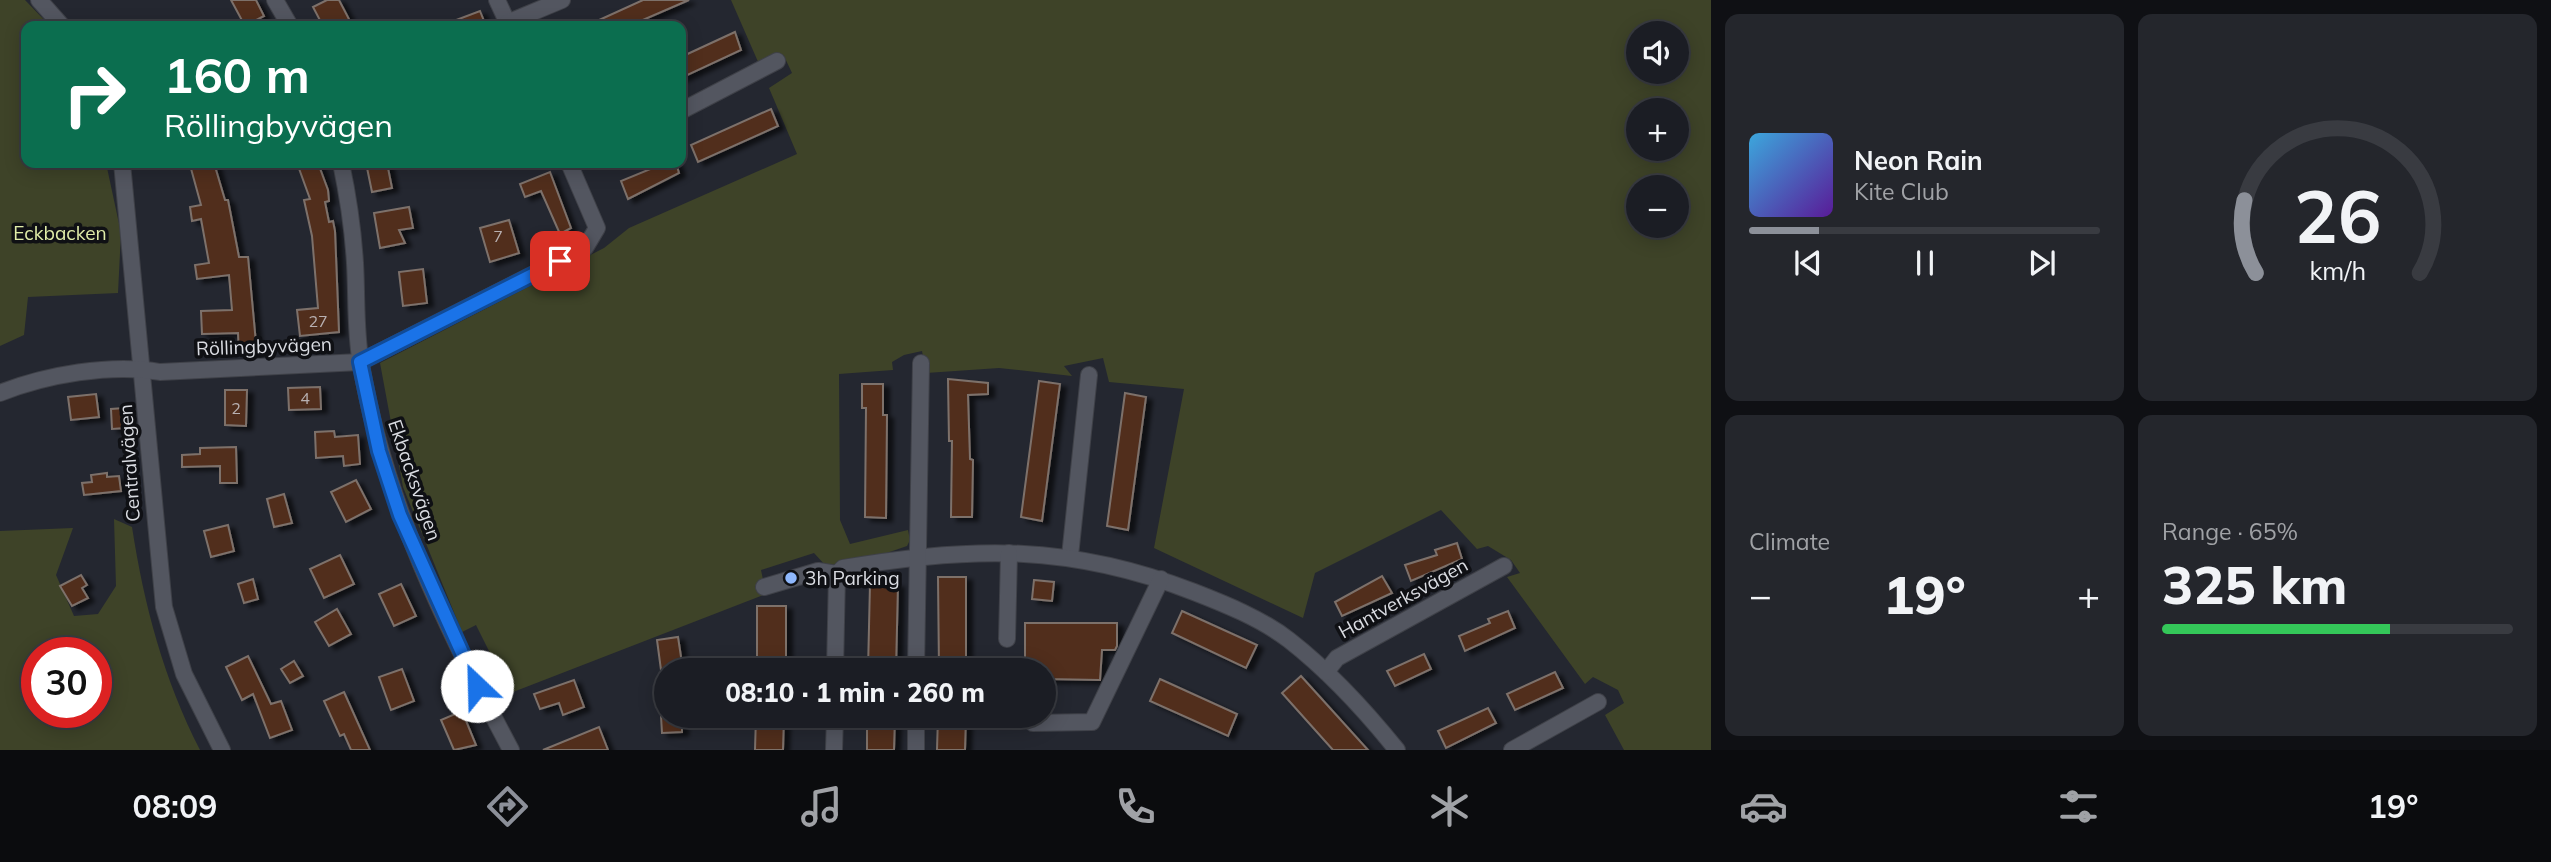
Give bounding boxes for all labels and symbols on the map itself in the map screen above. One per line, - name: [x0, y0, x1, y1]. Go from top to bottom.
- park label: Eckbacken: [13, 221, 107, 245]
- house number: 7: [493, 226, 503, 246]
- pin: [530, 231, 590, 291]
- house number: 27: [308, 311, 328, 331]
- street label: Röllingbyvägen: [196, 332, 332, 360]
- house number: 4: [300, 388, 310, 408]
- house number: 2: [231, 398, 241, 418]
- street label: Centralvägen: [113, 404, 145, 522]
- street label: Ekbacksvägen: [383, 416, 447, 544]
- street label: Hantverksvägen: [1334, 553, 1472, 643]
- place label: 3h Parking: [805, 566, 900, 590]
- marker: 3h Parking: [783, 570, 799, 586]
- speed limit sign: 30: [21, 637, 112, 728]
- position arrow: [440, 649, 514, 723]

